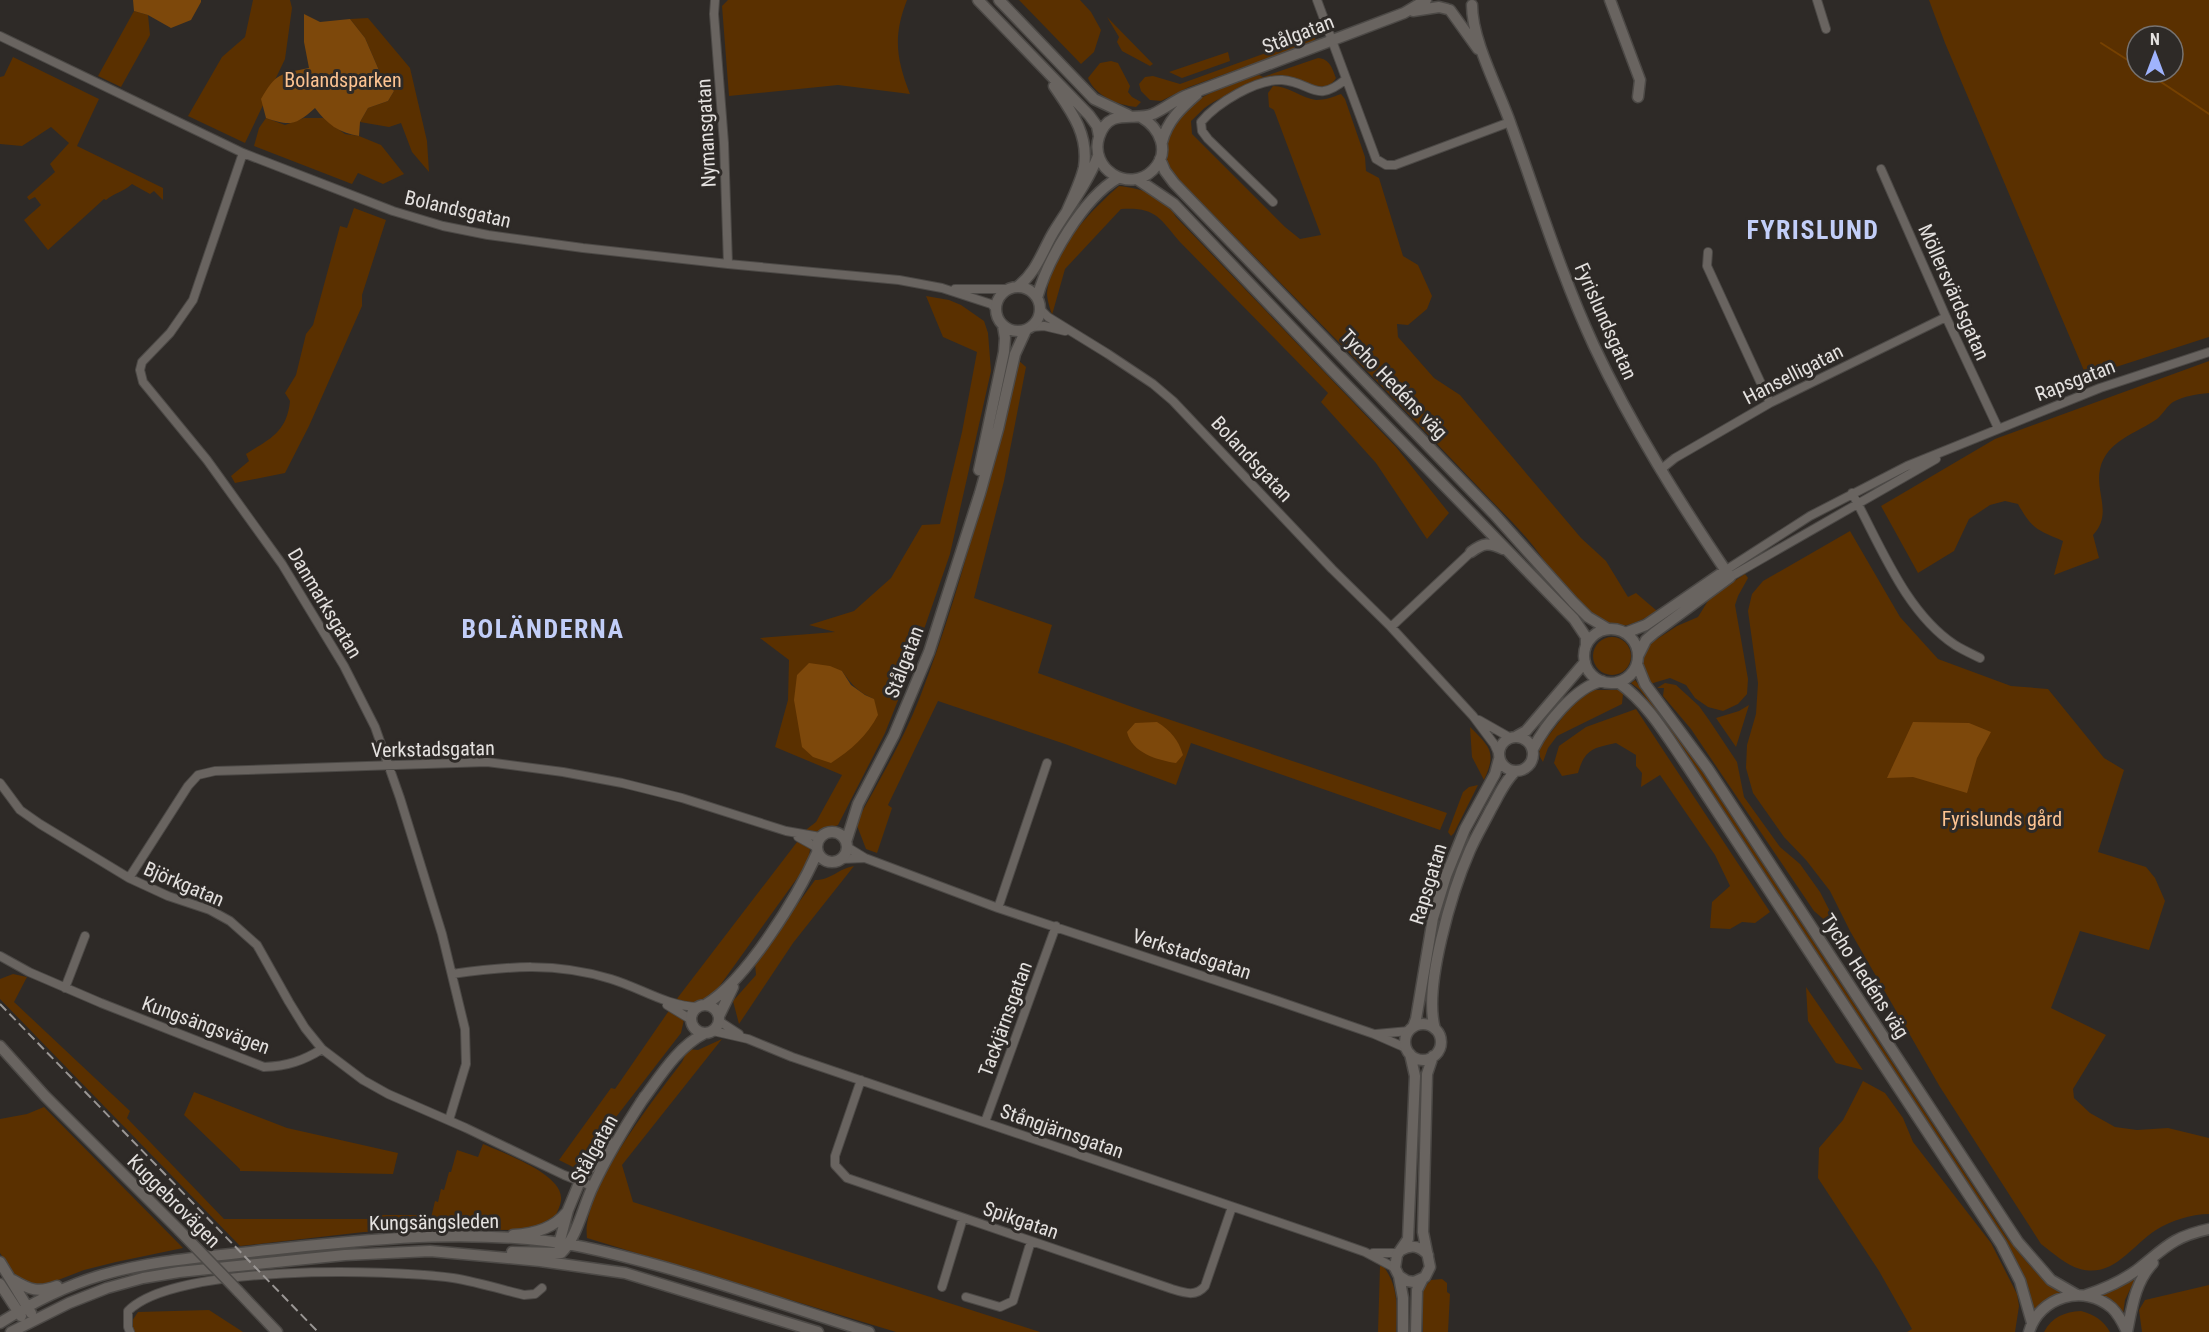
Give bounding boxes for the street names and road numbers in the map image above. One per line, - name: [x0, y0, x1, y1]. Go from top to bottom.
- street label: Stålgatan: [1259, 9, 1337, 59]
- street label: Nymansgatan: [691, 78, 721, 188]
- street label: Bolandsgatan: [402, 185, 514, 233]
- street label: Möllersvärdsgatan: [1913, 220, 1995, 364]
- street label: Fyrislundsgatan: [1570, 259, 1642, 383]
- street label: Tycho Hedéns väg: [1335, 324, 1453, 444]
- street label: Hanselligatan: [1739, 339, 1847, 409]
- street label: Rapsgatan: [2032, 354, 2118, 406]
- street label: Bolandsgatan: [1206, 411, 1298, 507]
- street label: Danmarksgatan: [283, 544, 367, 662]
- street label: Stålgatan: [879, 623, 929, 701]
- street label: Verkstadsgatan: [371, 736, 495, 762]
- street label: Rapsgatan: [1404, 840, 1452, 928]
- street label: Björkgatan: [140, 856, 228, 912]
- street label: Tycho Hedéns väg: [1816, 909, 1914, 1043]
- street label: Verkstadsgatan: [1130, 923, 1254, 985]
- street label: Tackjärnsgatan: [973, 958, 1037, 1080]
- street label: Kungsängsvägen: [139, 991, 273, 1059]
- street label: Stångjärnsgatan: [997, 1099, 1127, 1163]
- street label: Stålgatan: [565, 1110, 623, 1188]
- street label: Kuggebrovägen: [122, 1149, 226, 1253]
- street label: Spikgatan: [980, 1196, 1062, 1244]
- street label: Kungsängsleden: [369, 1209, 499, 1235]

